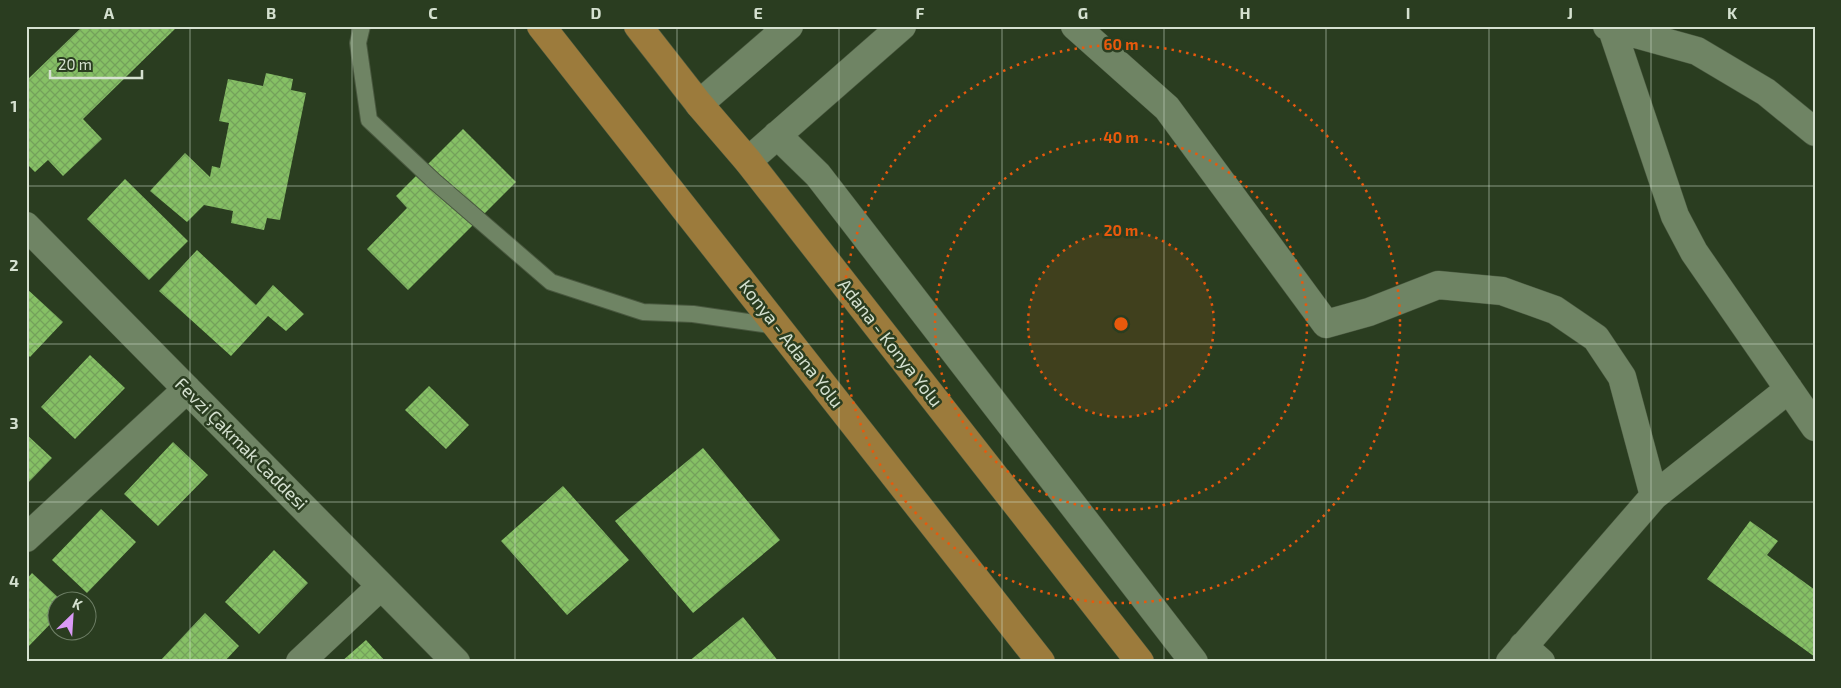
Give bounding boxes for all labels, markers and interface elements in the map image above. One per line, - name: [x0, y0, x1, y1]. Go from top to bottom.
- text: A: [104, 3, 115, 22]
- text: B: [266, 3, 276, 22]
- text: C: [428, 3, 438, 22]
- text: D: [591, 3, 602, 22]
- text: E: [753, 3, 763, 22]
- text: F: [916, 3, 925, 22]
- text: G: [1078, 3, 1088, 22]
- text: H: [1239, 3, 1251, 22]
- text: I: [1406, 3, 1410, 22]
- text: J: [1567, 3, 1573, 22]
- text: K: [1727, 3, 1738, 22]
- text: 60 m: [1104, 35, 1138, 53]
- scale bar: [50, 48, 142, 80]
- text: 20 m: [58, 55, 92, 73]
- text: 1: [11, 96, 17, 115]
- text: 40 m: [1103, 128, 1139, 146]
- text: 20 m: [1104, 221, 1138, 239]
- text: 2: [9, 255, 19, 274]
- street label: Adana - Konya Yolu: [834, 274, 948, 411]
- street label: Konya - Adana Yolu: [735, 275, 849, 412]
- centre of rings: [1112, 315, 1130, 333]
- street label: Fevzi Çakmak Caddesi: [170, 373, 312, 515]
- text: 3: [9, 413, 19, 432]
- text: 4: [9, 571, 19, 590]
- north arrow: [48, 590, 98, 640]
- text: K: [70, 594, 85, 613]

